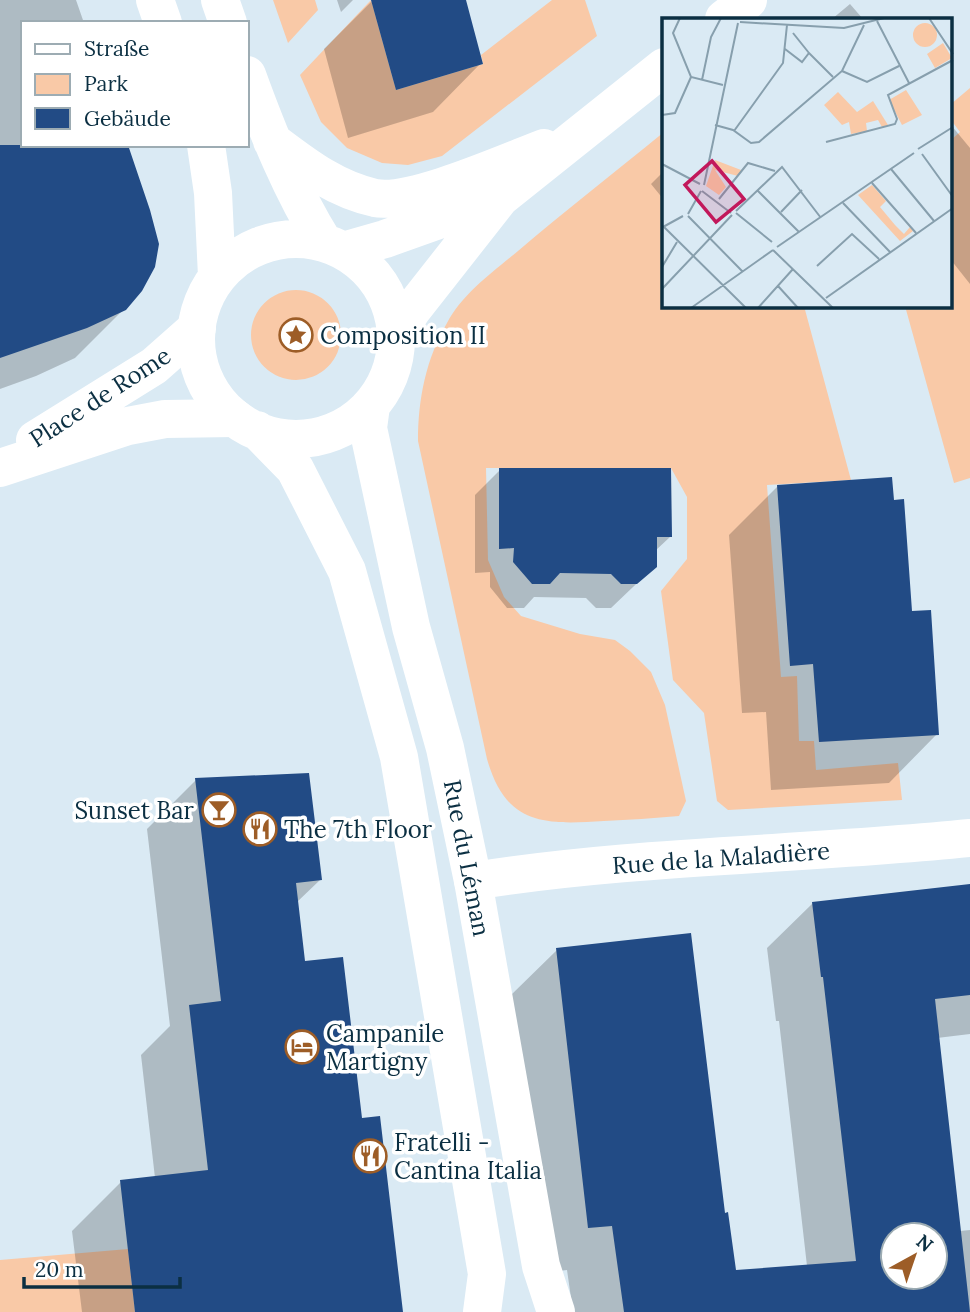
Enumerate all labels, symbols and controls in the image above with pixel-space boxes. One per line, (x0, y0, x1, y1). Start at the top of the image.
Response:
inset map (662, 18, 953, 308)
legend (21, 21, 248, 147)
text: Straße (84, 35, 149, 62)
text: Park (84, 70, 128, 97)
text: Gebäude (84, 105, 171, 132)
place icon: Composition II (277, 316, 315, 354)
place label: Composition II (320, 320, 486, 351)
street label: Place de Rome (23, 340, 177, 454)
street label: Rue du Léman (437, 777, 497, 939)
bar icon: Sunset Bar (200, 791, 238, 829)
place label: Sunset Bar (74, 795, 195, 826)
restaurant icon: The 7th Floor (241, 810, 279, 848)
place label: The 7th Floor (284, 814, 433, 845)
street label: Rue de la Maladière (611, 835, 831, 881)
place label: Campanile Martigny (326, 1018, 444, 1077)
hotel icon: Campanile Martigny (283, 1028, 321, 1066)
place label: Fratelli - Cantina Italia (394, 1127, 542, 1186)
restaurant icon: Fratelli - Cantina Italia (351, 1137, 389, 1175)
north arrow (879, 1221, 949, 1291)
text: N (912, 1229, 939, 1257)
scale bar (24, 1246, 180, 1290)
text: 20 m (35, 1256, 84, 1283)

